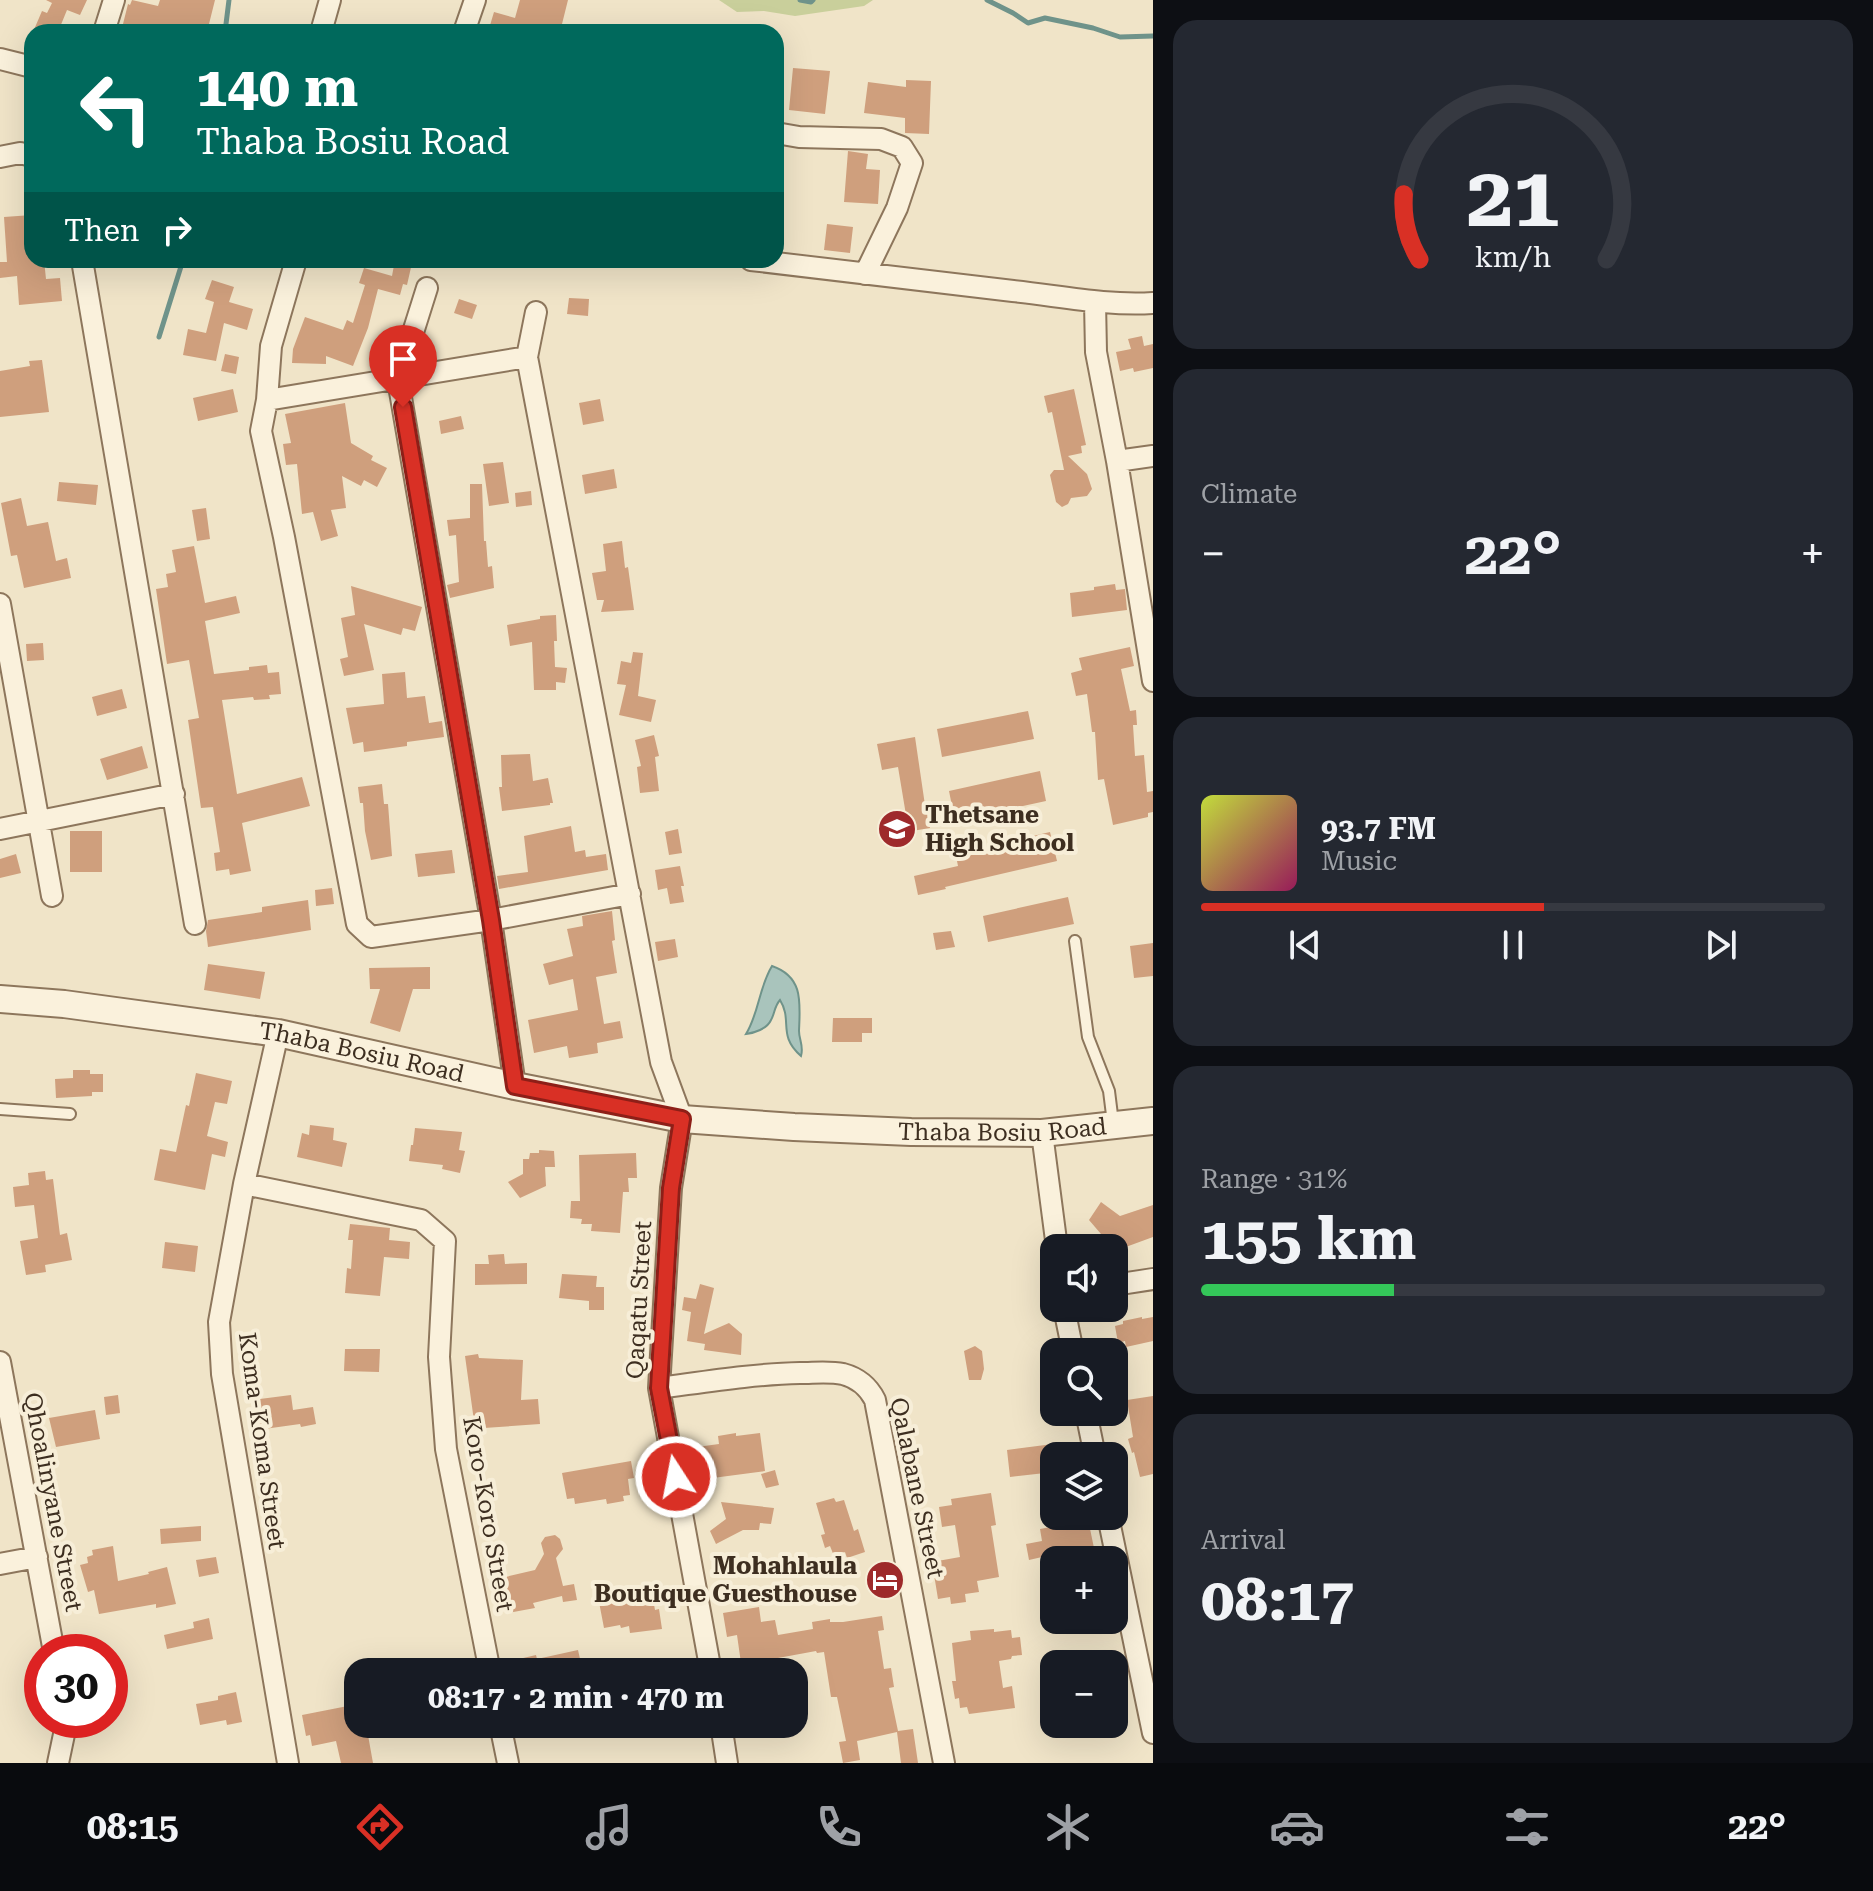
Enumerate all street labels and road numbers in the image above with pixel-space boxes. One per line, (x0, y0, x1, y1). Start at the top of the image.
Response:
street label: Thaba Bosiu Road (258, 1017, 467, 1088)
street label: Thaba Bosiu Road (897, 1112, 1108, 1147)
street label: Qaqatu Street (621, 1220, 657, 1380)
street label: Koma-Koma Street (233, 1331, 291, 1551)
street label: Qhoalinyane Street (18, 1390, 88, 1614)
street label: Qalabane Street (884, 1395, 950, 1581)
street label: Koro-Koro Street (457, 1414, 519, 1614)

